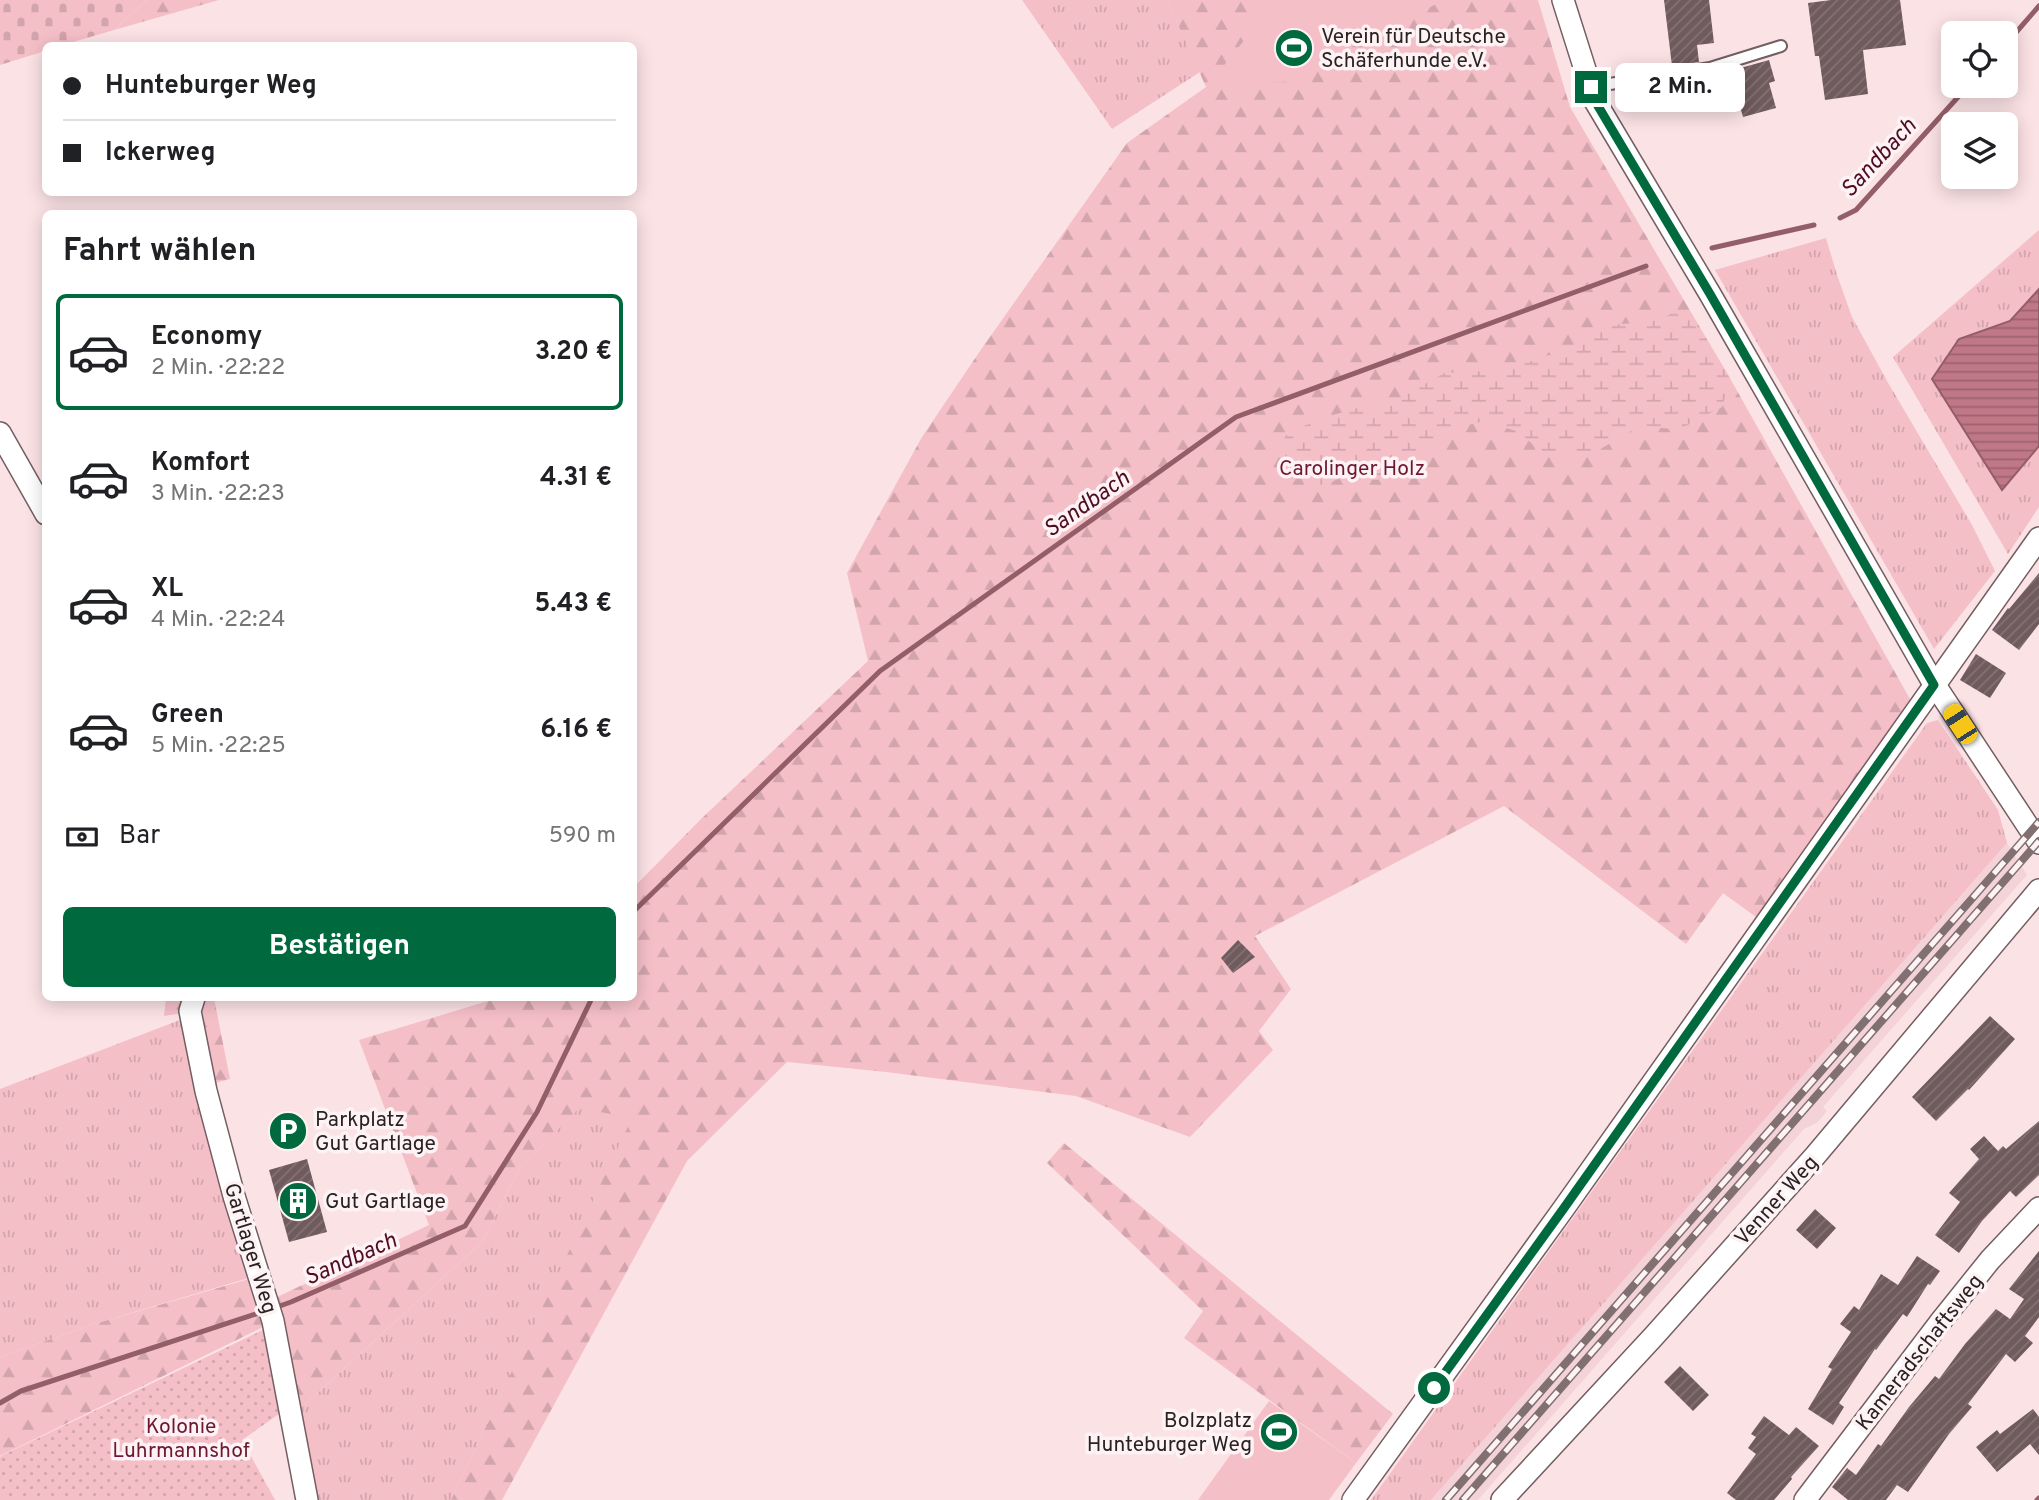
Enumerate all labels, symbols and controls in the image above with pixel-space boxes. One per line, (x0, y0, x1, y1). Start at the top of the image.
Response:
map controls (1941, 21, 2018, 189)
button: locate (1941, 21, 2018, 98)
place label: Verein für Deutsche Schäferhunde e.V. (1321, 24, 1506, 75)
sports icon: Verein für Deutsche Schäferhunde e.V. (1273, 27, 1315, 69)
callout: 2 Min. (1616, 62, 1745, 112)
text: Hunteburger Weg (105, 70, 317, 103)
route end (1575, 71, 1607, 103)
text: 2 Min. (1648, 73, 1712, 102)
water label: Sandbach (1836, 112, 1924, 205)
button: layers (1941, 112, 2018, 189)
text: Ickerweg (105, 137, 215, 170)
text: Fahrt wählen (63, 232, 256, 272)
icon: car (67, 321, 130, 384)
text: Economy (151, 321, 262, 354)
text: 3.20 € (535, 336, 612, 369)
text: 2 Min. · 22:22 (151, 354, 285, 383)
icon: car (67, 447, 130, 510)
text: Komfort (151, 447, 250, 480)
park label: Carolinger Holz (1279, 456, 1425, 483)
text: 4.31 € (540, 462, 612, 495)
water label: Sandbach (1039, 465, 1136, 545)
text: 3 Min. · 22:23 (151, 480, 285, 509)
icon: car (67, 573, 130, 636)
text: XL (151, 573, 183, 606)
text: 5.43 € (534, 588, 612, 621)
text: 4 Min. · 22:24 (151, 606, 286, 635)
icon: car (67, 699, 130, 762)
text: Green (151, 699, 224, 732)
car (1940, 701, 1981, 747)
text: 6.16 € (540, 714, 612, 747)
text: 5 Min. · 22:25 (151, 732, 286, 761)
icon: cash (63, 818, 101, 856)
text: Bar (119, 820, 160, 853)
text: 590 m (549, 822, 616, 851)
button: Bestätigen (63, 907, 616, 987)
place label: Parkplatz Gut Gartlage (315, 1107, 436, 1158)
parking icon: Parkplatz Gut Gartlage (267, 1110, 309, 1152)
street label: Venner Weg (1729, 1150, 1825, 1252)
street label: Gartlager Weg (217, 1180, 282, 1317)
building icon: Gut Gartlage (277, 1180, 319, 1222)
place label: Gut Gartlage (325, 1189, 446, 1216)
water label: Sandbach (300, 1227, 402, 1294)
street label: Kameradschaftsweg (1851, 1269, 1990, 1437)
route start (1418, 1372, 1450, 1404)
place label: Bolzplatz Hunteburger Weg (1087, 1408, 1252, 1459)
sports icon: Bolzplatz Hunteburger Weg (1258, 1411, 1300, 1453)
park label: Kolonie Luhrmannshof (112, 1414, 250, 1465)

